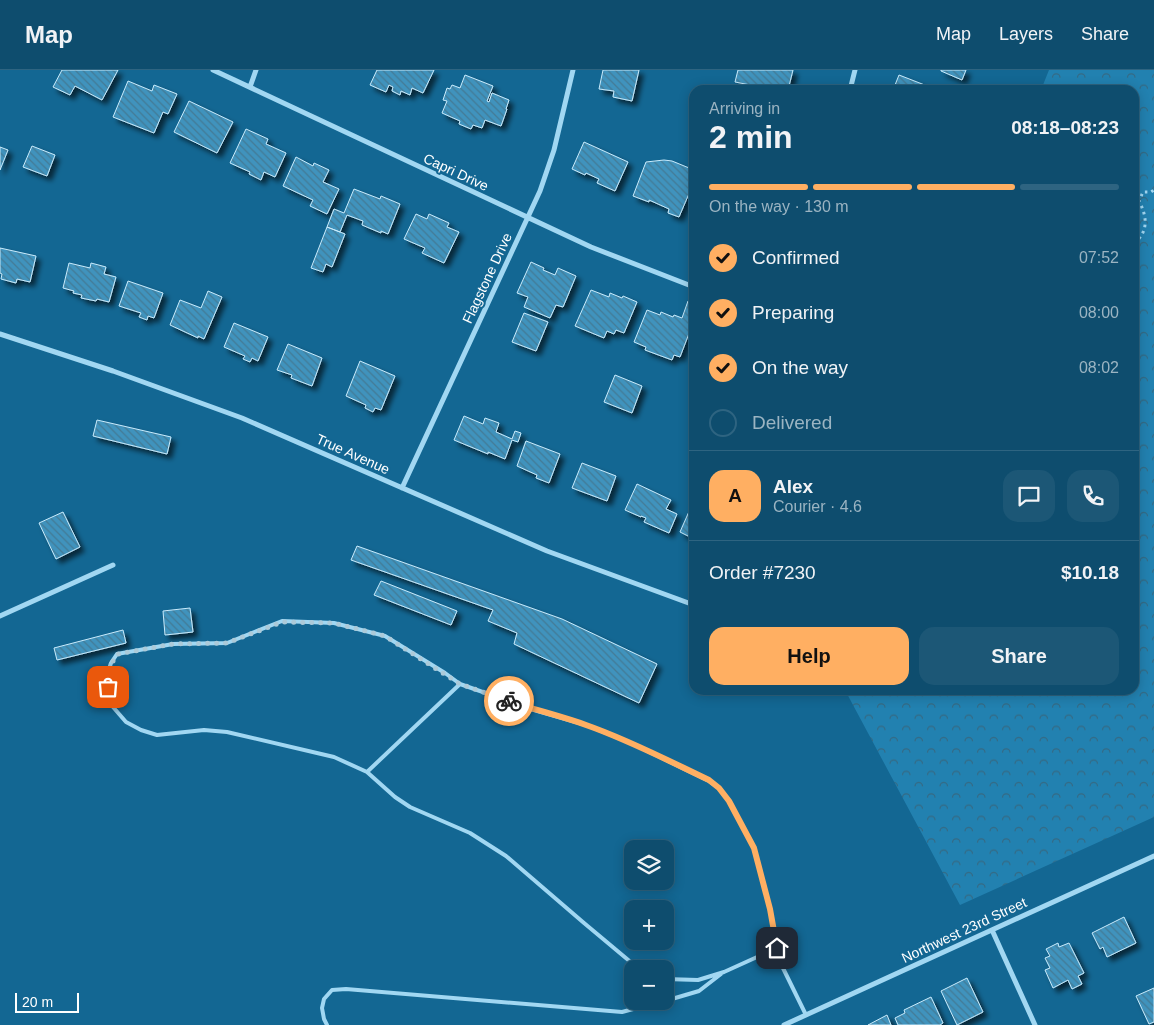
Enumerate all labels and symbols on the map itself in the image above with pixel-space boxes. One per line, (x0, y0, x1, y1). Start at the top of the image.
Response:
street label: Capri Drive (421, 150, 491, 194)
street label: Flagstone Drive (459, 230, 515, 326)
street label: True Avenue (314, 431, 392, 477)
pin (87, 666, 129, 708)
courier (484, 676, 534, 726)
street label: Northwest 23rd Street (899, 894, 1029, 966)
pin (756, 927, 798, 969)
scale bar (15, 990, 79, 1013)

